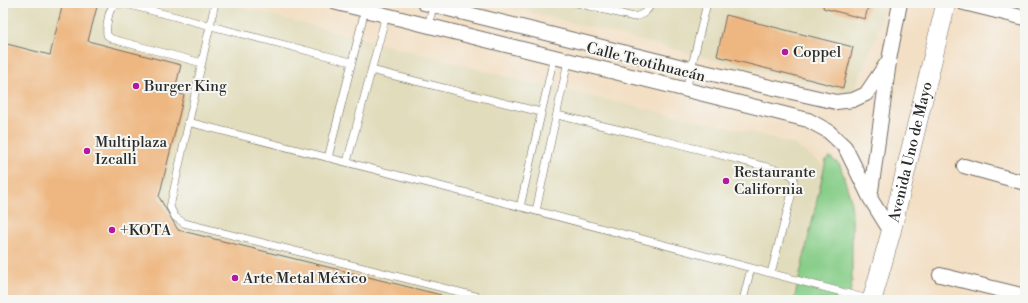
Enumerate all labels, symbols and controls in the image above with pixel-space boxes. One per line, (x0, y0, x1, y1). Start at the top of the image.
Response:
street label: Calle Teotihuacán (584, 39, 707, 86)
place label: Coppel (793, 43, 842, 62)
marker: Coppel (780, 47, 790, 57)
place label: Burger King (143, 77, 227, 96)
street label: Avenida Uno de Mayo (884, 80, 937, 225)
marker: Burger King (131, 81, 141, 91)
place label: Multiplaza Izcalli (95, 133, 167, 169)
marker: Multiplaza Izcalli (82, 146, 92, 156)
place label: Restaurante California (734, 163, 816, 199)
marker: Restaurante California (721, 176, 731, 186)
place label: +KOTA (120, 221, 172, 240)
marker: +KOTA (107, 225, 117, 235)
place label: Arte Metal México (242, 269, 367, 288)
marker: Arte Metal México (230, 273, 240, 283)

